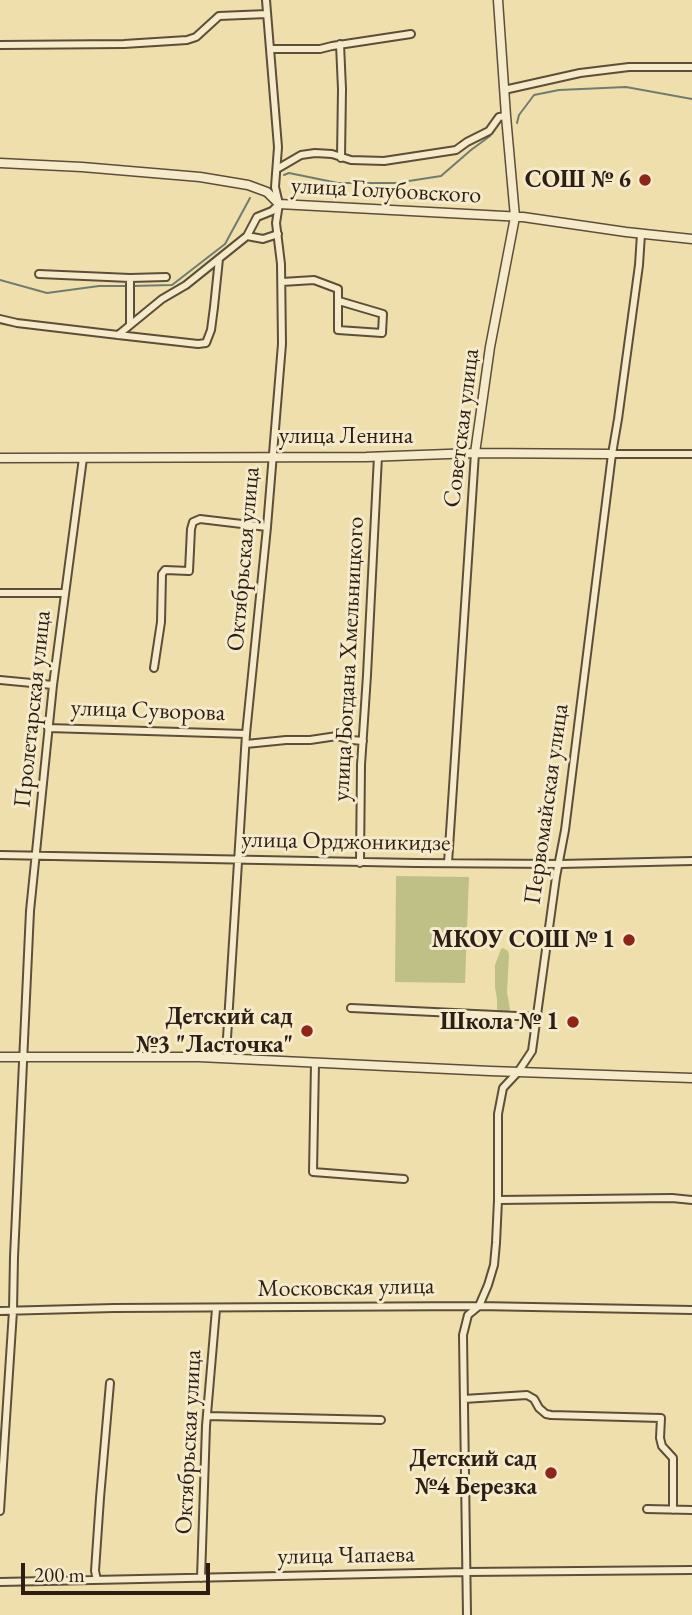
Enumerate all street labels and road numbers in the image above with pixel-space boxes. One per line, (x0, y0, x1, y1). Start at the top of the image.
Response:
street label: улица Голубовского (290, 172, 482, 210)
street label: Советская улица (438, 347, 486, 509)
street label: улица Ленина (279, 422, 413, 450)
street label: Октябрьская улица (222, 466, 266, 652)
street label: улица Богдана Хмельницкого (327, 516, 371, 802)
street label: Пролетарская улица (8, 609, 58, 809)
street label: улица Суворова (70, 694, 226, 728)
street label: Первомайская улица (519, 702, 575, 906)
street label: улица Орджоникидзе (241, 826, 451, 858)
street label: Московская улица (257, 1272, 435, 1304)
street label: Октябрьская улица (170, 1349, 208, 1535)
street label: улица Чапаева (277, 1540, 415, 1572)

